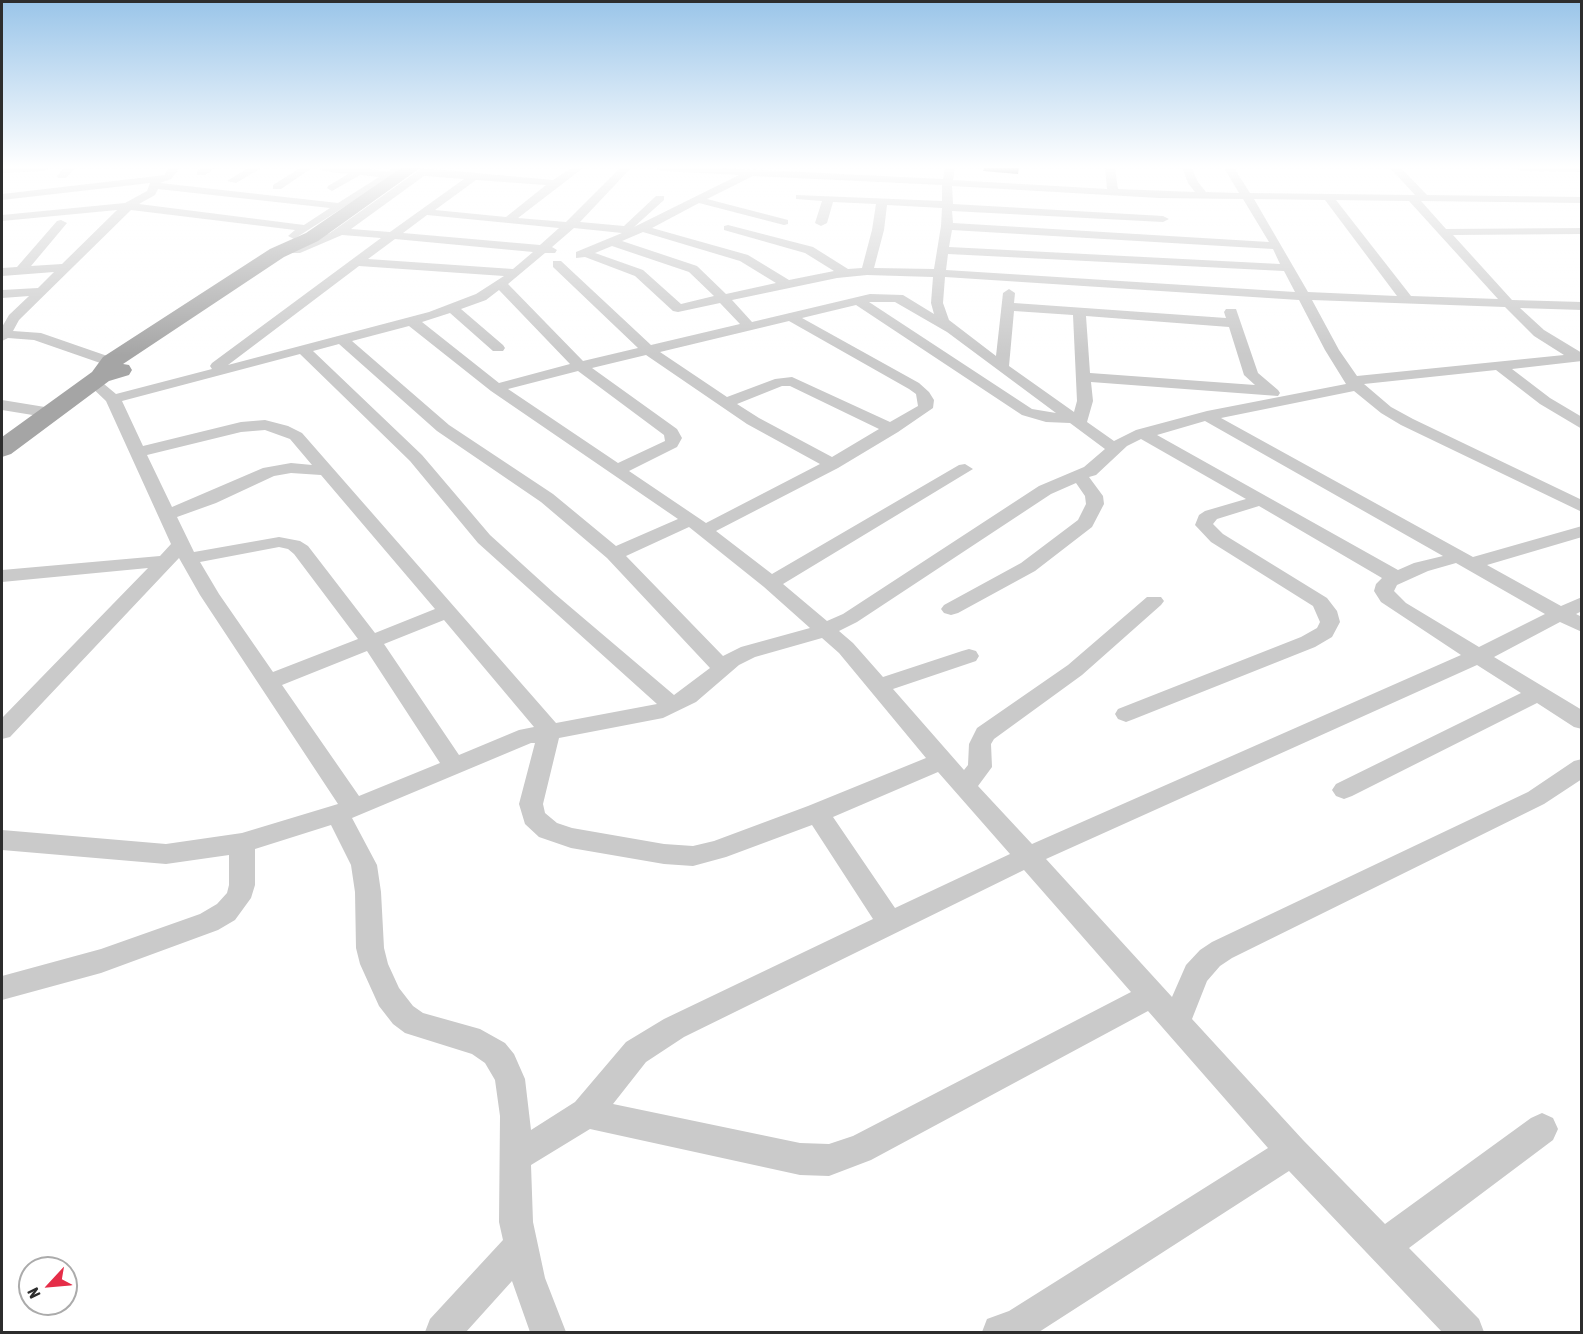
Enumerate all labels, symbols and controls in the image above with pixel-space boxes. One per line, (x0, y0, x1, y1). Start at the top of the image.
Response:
north arrow (18, 1256, 78, 1316)
text: N (23, 1285, 44, 1301)

